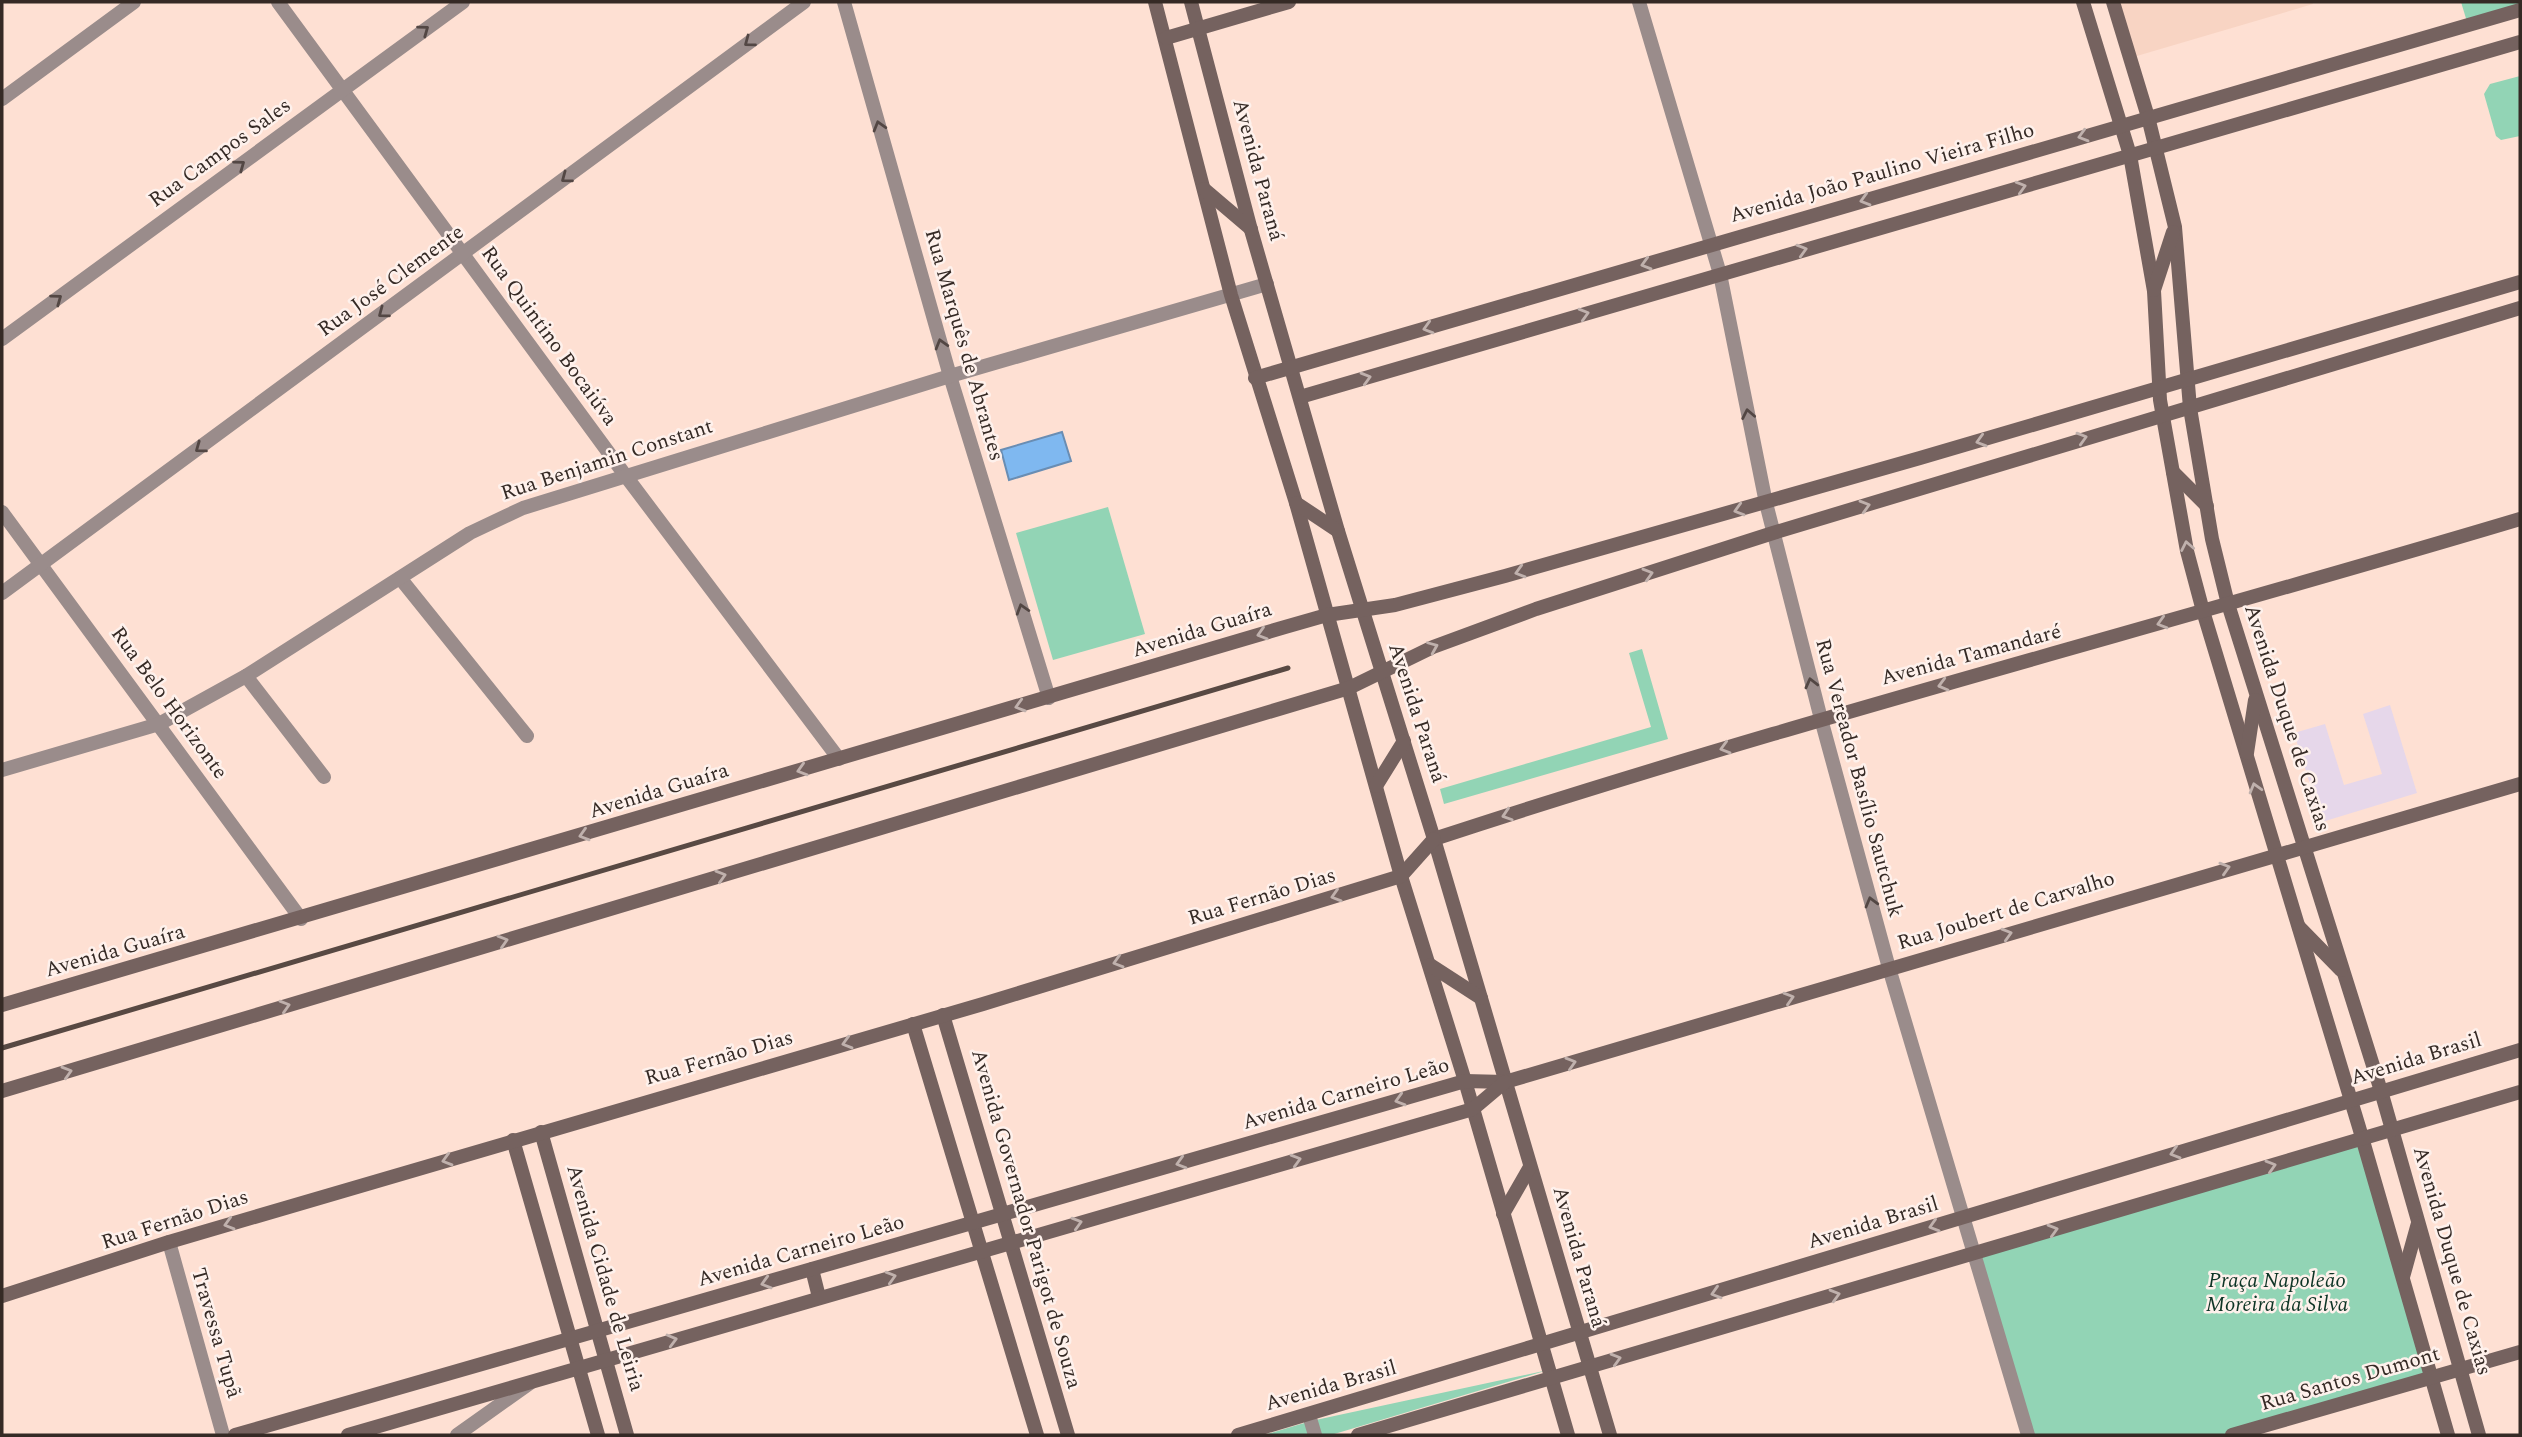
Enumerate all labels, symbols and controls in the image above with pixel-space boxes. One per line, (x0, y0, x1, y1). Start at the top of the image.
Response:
one-way arrow (416, 26, 429, 39)
one-way arrow (744, 34, 757, 47)
street label: Rua Campos Sales (142, 90, 298, 216)
street label: Avenida Paraná (1224, 96, 1292, 245)
street label: Avenida João Paulino Vieira Filho (1726, 114, 2038, 232)
one-way arrow (873, 120, 888, 132)
one-way arrow (2077, 127, 2089, 142)
one-way arrow (232, 160, 245, 173)
one-way arrow (561, 170, 574, 182)
one-way arrow (2014, 180, 2026, 195)
one-way arrow (1859, 192, 1871, 206)
street label: Rua José Clemente (311, 217, 471, 345)
street label: Rua Marquês de Abrantes (916, 225, 1012, 465)
street label: Rua Quintino Bocaiúva (473, 239, 626, 433)
one-way arrow (1796, 244, 1808, 259)
one-way arrow (1641, 256, 1653, 271)
one-way arrow (49, 295, 62, 307)
one-way arrow (379, 305, 391, 318)
one-way arrow (1578, 308, 1590, 323)
one-way arrow (1422, 319, 1434, 334)
one-way arrow (935, 339, 950, 351)
one-way arrow (1359, 372, 1371, 387)
one-way arrow (1741, 408, 1756, 420)
street label: Rua Benjamin Constant (497, 411, 717, 509)
one-way arrow (1975, 432, 1987, 447)
one-way arrow (2076, 432, 2088, 447)
one-way arrow (195, 439, 208, 452)
one-way arrow (1859, 499, 1871, 514)
one-way arrow (1733, 502, 1745, 516)
one-way arrow (2180, 540, 2195, 552)
one-way arrow (1514, 564, 1526, 578)
one-way arrow (1642, 568, 1654, 583)
street label: Avenida Guaíra (1128, 593, 1277, 666)
street label: Avenida Duque de Caxias (2235, 600, 2339, 836)
one-way arrow (1015, 603, 1030, 615)
one-way arrow (2157, 615, 2169, 630)
street label: Avenida Tamandaré (1877, 616, 2065, 694)
street label: Rua Belo Horizonte (102, 620, 236, 786)
one-way arrow (1256, 625, 1268, 640)
street label: Rua Vereador Basílio Sautchuk (1806, 635, 1912, 921)
street label: Avenida Paraná (1379, 639, 1455, 788)
one-way arrow (1425, 641, 1438, 655)
one-way arrow (1937, 676, 1949, 691)
one-way arrow (1805, 677, 1819, 689)
one-way arrow (1015, 698, 1027, 713)
one-way arrow (1719, 739, 1731, 754)
street label: Avenida Guaíra (585, 754, 734, 827)
one-way arrow (796, 762, 808, 777)
one-way arrow (2249, 782, 2264, 794)
one-way arrow (1502, 807, 1514, 821)
one-way arrow (578, 826, 590, 841)
street label: Rua Fernão Dias (1184, 859, 1340, 935)
one-way arrow (2219, 862, 2231, 877)
street label: Rua Joubert de Carvalho (1893, 863, 2119, 959)
one-way arrow (715, 869, 727, 884)
one-way arrow (1330, 888, 1342, 903)
one-way arrow (1865, 896, 1879, 908)
street label: Avenida Guaíra (41, 915, 190, 986)
one-way arrow (2001, 927, 2013, 942)
one-way arrow (497, 935, 509, 950)
one-way arrow (1113, 954, 1125, 969)
one-way arrow (1782, 991, 1794, 1006)
one-way arrow (279, 1000, 291, 1015)
street label: Rua Fernão Dias (641, 1022, 797, 1094)
street label: Avenida Brasil (2347, 1024, 2485, 1094)
one-way arrow (841, 1034, 853, 1049)
street label: Avenida Governador Parigot de Souza (962, 1045, 1090, 1393)
street label: Avenida Carneiro Leão (1239, 1049, 1453, 1139)
one-way arrow (1564, 1056, 1576, 1071)
one-way arrow (61, 1065, 73, 1080)
one-way arrow (1394, 1092, 1406, 1106)
street label: Avenida Duque de Caxias (2404, 1143, 2500, 1379)
one-way arrow (2169, 1145, 2181, 1160)
one-way arrow (441, 1151, 453, 1166)
one-way arrow (1289, 1154, 1301, 1169)
one-way arrow (1176, 1155, 1188, 1169)
one-way arrow (2265, 1159, 2277, 1174)
street label: Avenida Cidade de Leiria (557, 1161, 653, 1396)
street label: Rua Fernão Dias (97, 1181, 253, 1259)
street label: Avenida Paraná (1544, 1183, 1615, 1332)
street label: Avenida Brasil (1804, 1188, 1942, 1258)
street label: Avenida Carneiro Leão (694, 1206, 908, 1296)
one-way arrow (223, 1216, 235, 1230)
one-way arrow (1071, 1217, 1083, 1232)
one-way arrow (1928, 1218, 1940, 1232)
one-way arrow (2047, 1224, 2059, 1239)
street label: Travessa Tupã (182, 1264, 250, 1403)
park label: Praça Napoleão Moreira da Silva (2206, 1265, 2349, 1321)
one-way arrow (884, 1271, 896, 1285)
one-way arrow (760, 1274, 772, 1289)
one-way arrow (1711, 1285, 1723, 1300)
one-way arrow (1828, 1288, 1840, 1303)
one-way arrow (666, 1334, 678, 1348)
street label: Rua Santos Dumont (2256, 1338, 2444, 1420)
street label: Avenida Brasil (1261, 1352, 1401, 1420)
one-way arrow (1610, 1353, 1622, 1368)

